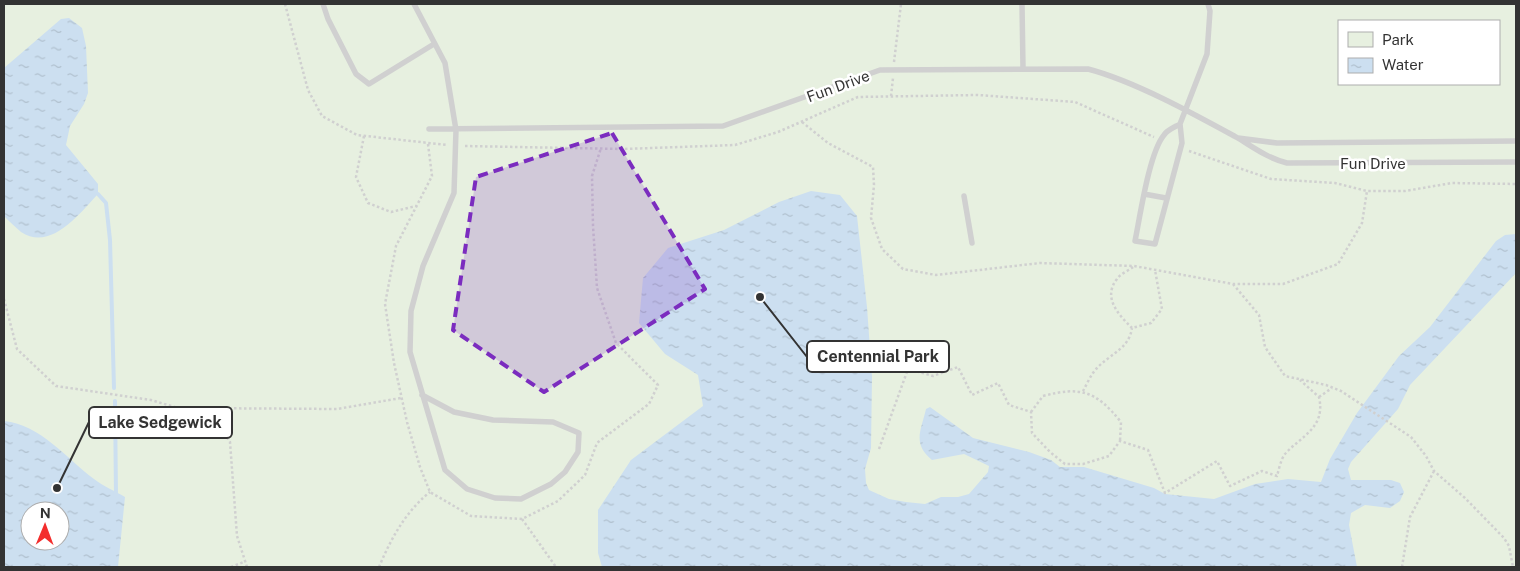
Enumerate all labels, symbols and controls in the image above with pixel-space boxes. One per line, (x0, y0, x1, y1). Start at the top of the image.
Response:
legend (1338, 20, 1500, 85)
text: Park (1382, 31, 1414, 48)
text: Water (1382, 56, 1424, 73)
street label: Fun Drive (804, 67, 872, 105)
street label: Fun Drive (1340, 155, 1406, 172)
callout: Centennial Park (807, 341, 949, 372)
text: Centennial Park (817, 347, 939, 366)
callout: Lake Sedgewick (89, 407, 232, 438)
text: Lake Sedgewick (98, 413, 222, 432)
north arrow (20, 501, 70, 551)
text: N (40, 505, 51, 521)

